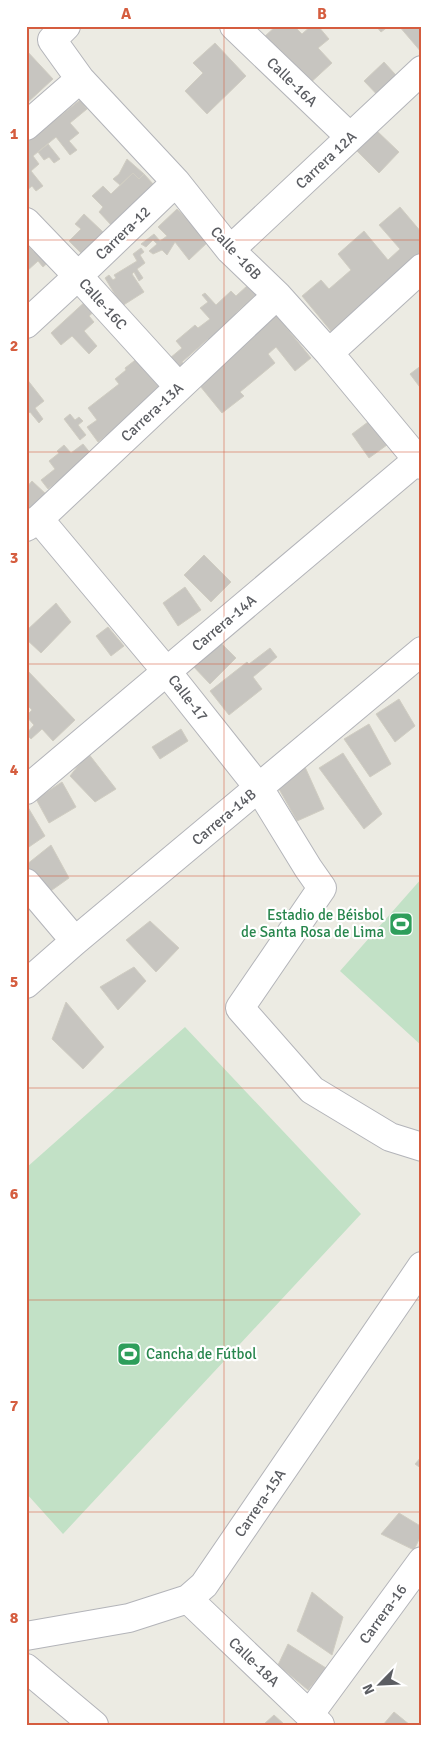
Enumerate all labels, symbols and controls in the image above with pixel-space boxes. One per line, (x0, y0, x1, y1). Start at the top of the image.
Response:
text: A (121, 4, 132, 24)
text: B (317, 4, 327, 24)
street label: Calle-16A (263, 54, 321, 110)
text: 1 (10, 124, 19, 144)
street label: Carrera 12A (292, 127, 360, 193)
street label: Carrera-12 (92, 202, 154, 264)
street label: Calle -16B (207, 223, 265, 283)
street label: Calle-16C (75, 275, 131, 333)
text: 2 (10, 336, 18, 356)
street label: Carrera-13A (117, 379, 187, 445)
text: 3 (10, 548, 18, 568)
street label: Carrera-14A (188, 591, 260, 655)
street label: Calle-17 (164, 671, 212, 725)
text: 4 (10, 760, 19, 780)
street label: Carrera-14B (188, 785, 260, 849)
place label: Estadio de Béisbol de Santa Rosa de Lima (241, 906, 384, 941)
sports icon: Estadio de Béisbol de Santa Rosa de Lima (388, 911, 414, 937)
text: 5 (10, 972, 18, 992)
text: 6 (10, 1184, 19, 1204)
sports icon: Cancha de Fútbol (116, 1341, 142, 1367)
place label: Cancha de Fútbol (146, 1345, 257, 1363)
text: 7 (10, 1396, 19, 1416)
street label: Carrera-15A (231, 1465, 289, 1541)
street label: Carrera-16 (355, 1581, 411, 1647)
text: 8 (10, 1608, 19, 1628)
street label: Calle-18A (225, 1634, 283, 1690)
north arrow (356, 1658, 406, 1708)
text: N (359, 1681, 378, 1697)

